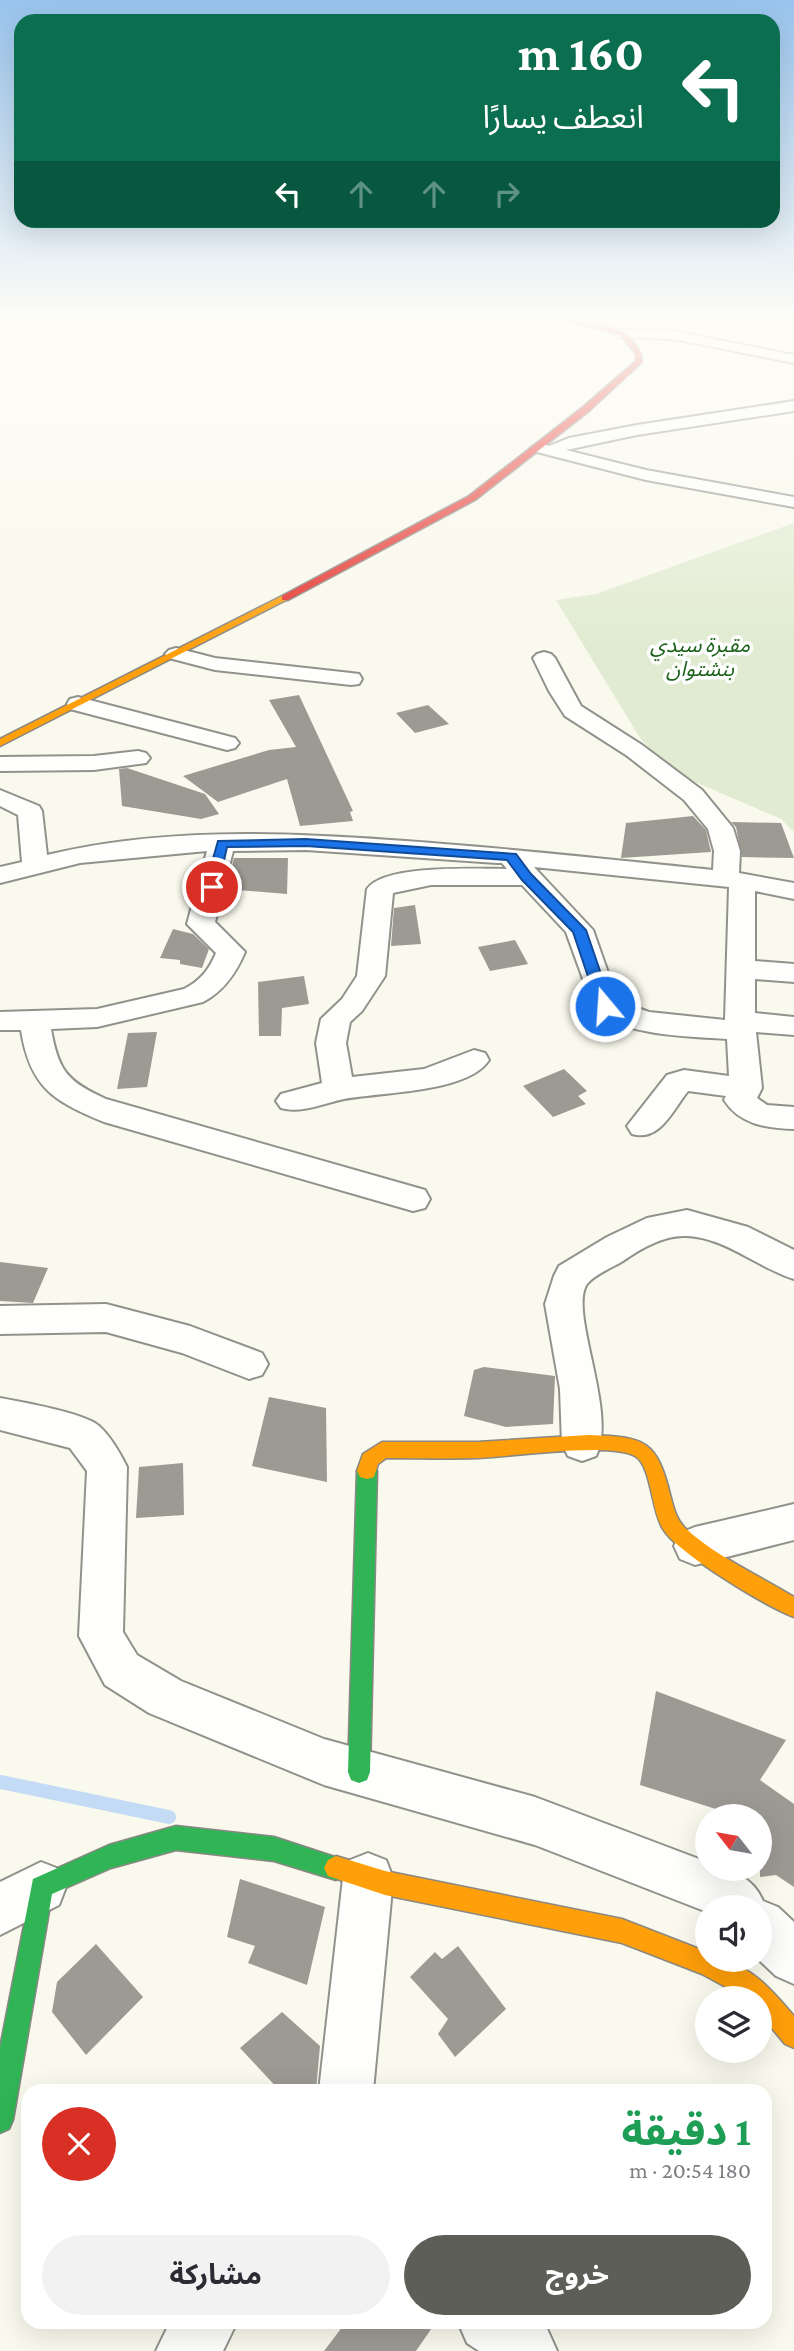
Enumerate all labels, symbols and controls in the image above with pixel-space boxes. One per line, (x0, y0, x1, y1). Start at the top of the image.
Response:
text: 160 m (518, 26, 644, 81)
icon: left (668, 42, 759, 133)
text: انعطف يسارًا (483, 99, 644, 135)
icon: left (269, 175, 307, 213)
icon: ahead (342, 175, 380, 213)
icon: ahead (415, 175, 453, 213)
icon: right (488, 175, 526, 213)
park label: مقبرة سيدي بنشتوان (650, 633, 750, 681)
pin (182, 857, 242, 917)
icon: arrive (193, 868, 231, 906)
position arrow (568, 969, 642, 1043)
north arrow (695, 1804, 772, 1881)
map controls (695, 1804, 772, 2063)
button: sound (695, 1895, 772, 1972)
button: layers (695, 1986, 772, 2063)
button: close (42, 2107, 116, 2181)
text: 1 دقيقة (622, 2107, 751, 2154)
text: 180 m · 20:54 (629, 2157, 751, 2183)
button: مشاركة (42, 2235, 390, 2315)
button: خروج (404, 2235, 751, 2315)

